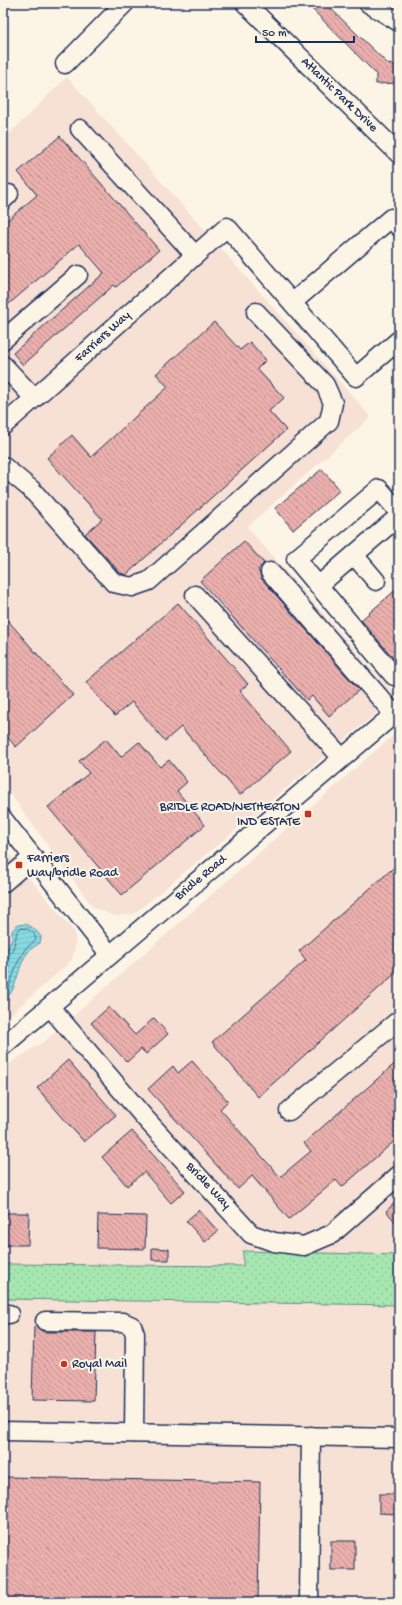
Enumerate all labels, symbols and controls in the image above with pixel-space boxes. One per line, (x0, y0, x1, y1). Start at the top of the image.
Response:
scale bar (256, 18, 354, 44)
text: 50 m (262, 27, 287, 41)
street label: Atlantic Park Drive (297, 55, 381, 136)
street label: Farriers Way (71, 308, 134, 367)
place label: BRIDLE ROAD/NETHERTON IND ESTATE (159, 800, 301, 830)
marker: BRIDLE ROAD/NETHERTON IND ESTATE (303, 809, 313, 819)
place label: Farriers Way/bridle Road (26, 851, 119, 881)
street label: Bridle Road (171, 851, 231, 905)
marker: Farriers Way/bridle Road (14, 860, 24, 870)
street label: Bridle Way (182, 1159, 234, 1213)
place label: Royal Mail (72, 1357, 127, 1372)
marker: Royal Mail (59, 1359, 69, 1369)

